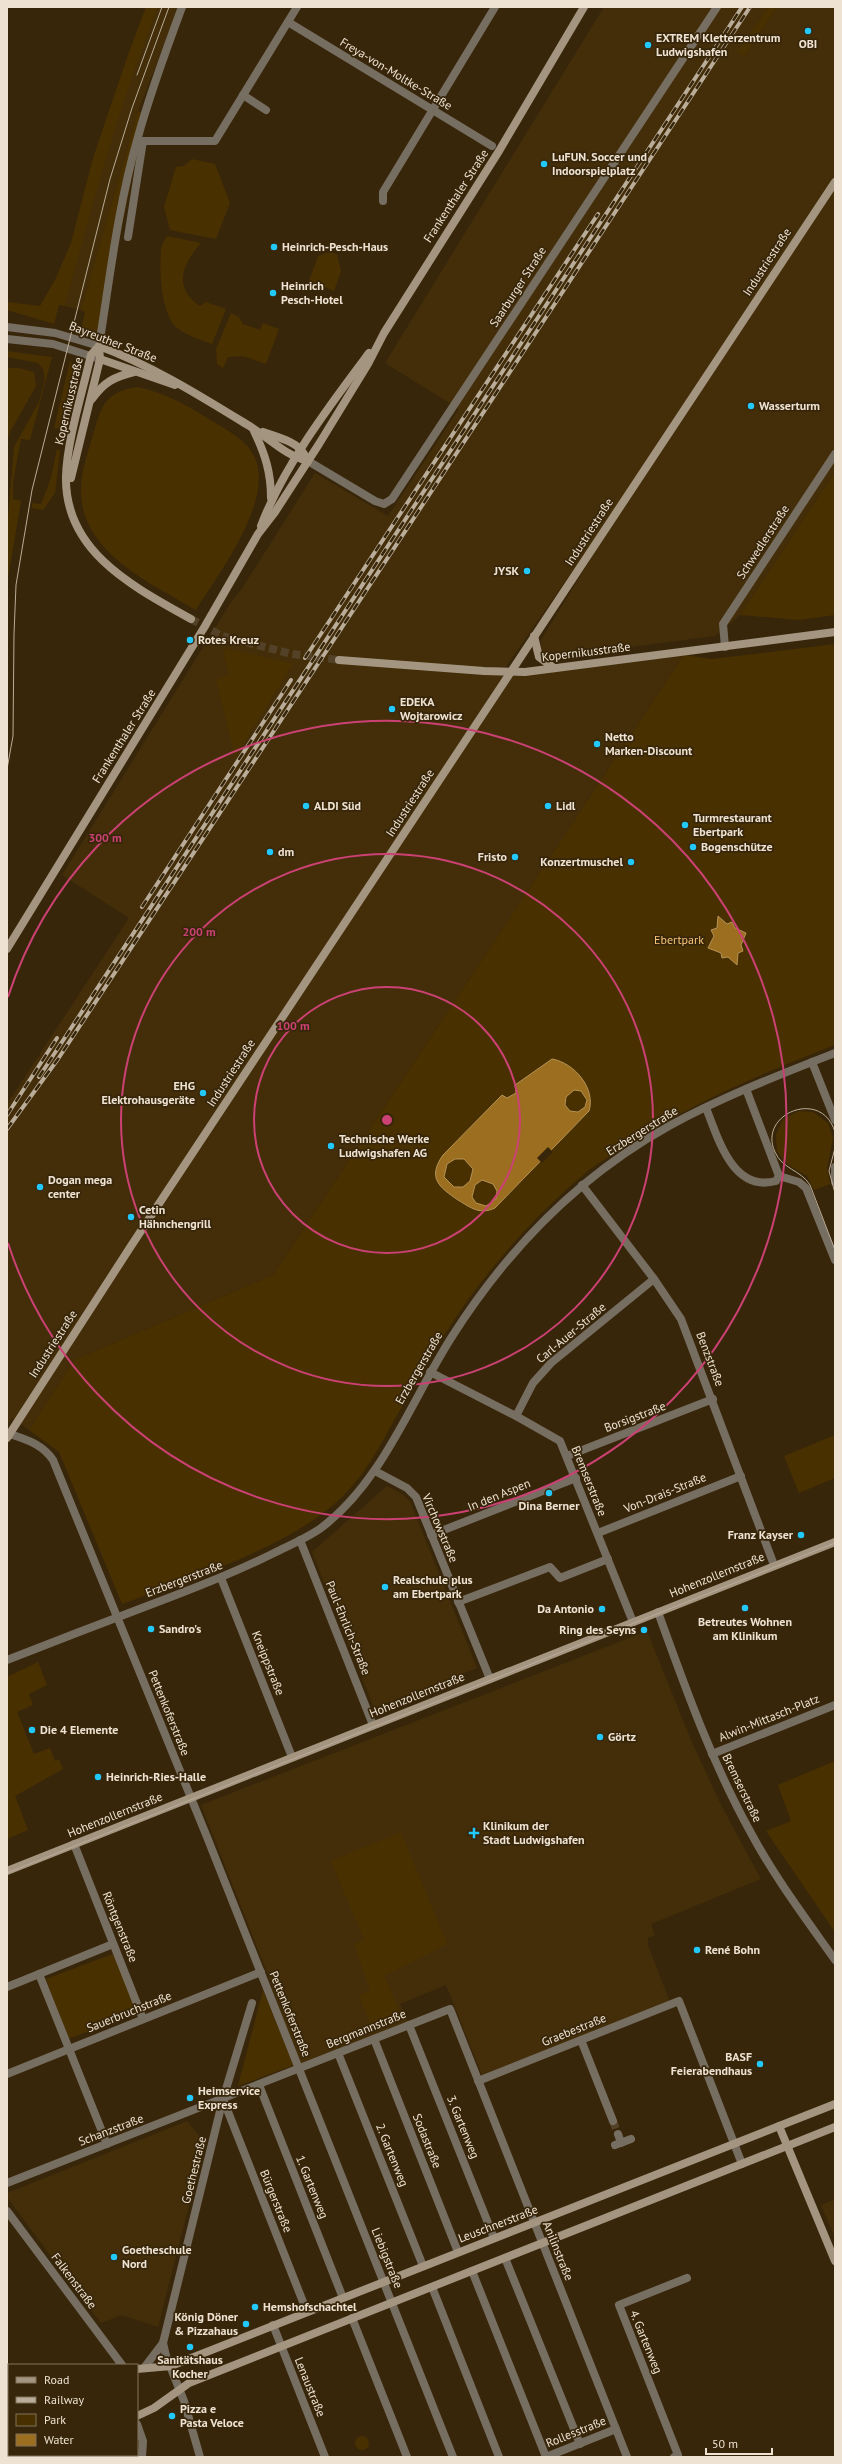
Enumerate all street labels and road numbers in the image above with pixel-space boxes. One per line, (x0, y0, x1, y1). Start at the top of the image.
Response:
street label: Freya-von-Moltke-Straße (337, 34, 455, 113)
street label: Frankenthaler Straße (420, 146, 491, 245)
street label: Industriestraße (739, 225, 794, 298)
street label: Saarburger Straße (486, 244, 549, 330)
street label: Bayreuther Straße (67, 318, 159, 365)
street label: Kopernikusstraße (51, 356, 86, 446)
street label: Industriestraße (561, 495, 616, 568)
street label: Schwedlerstraße (733, 502, 792, 582)
street label: Kopernikusstraße (541, 639, 631, 664)
street label: Frankenthaler Straße (89, 686, 159, 786)
street label: Industriestraße (382, 766, 437, 839)
street label: Industriestraße (203, 1036, 258, 1109)
street label: Erzbergerstraße (603, 1103, 680, 1159)
street label: Carl-Auer-Straße (533, 1299, 609, 1366)
street label: Industriestraße (25, 1307, 80, 1380)
street label: Erzbergerstraße (392, 1329, 445, 1407)
street label: Benzstraße (693, 1329, 728, 1388)
street label: Borsigstraße (602, 1398, 668, 1435)
street label: Bremserstraße (569, 1443, 610, 1518)
street label: Von-Drais-Straße (620, 1469, 708, 1516)
street label: In den Aspen (465, 1475, 532, 1514)
street label: Virchowstraße (419, 1490, 462, 1565)
street label: Hohenzollernstraße (667, 1549, 767, 1600)
street label: Erzbergerstraße (143, 1557, 225, 1600)
street label: Paul-Ehrlich-Straße (323, 1579, 374, 1677)
street label: Kneippstraße (249, 1628, 288, 1697)
street label: Pettenkoferstraße (145, 1668, 193, 1758)
street label: Hohenzollernstraße (367, 1669, 467, 1720)
street label: Alwin-Mittasch-Platz (716, 1691, 821, 1745)
street label: Bremserstraße (719, 1751, 766, 1825)
street label: Hohenzollernstraße (65, 1789, 165, 1840)
street label: Röntgenstraße (99, 1889, 141, 1964)
street label: Pettenkoferstraße (266, 1969, 314, 2059)
street label: Sauerbruchstraße (84, 1988, 173, 2035)
street label: Bergmannstraße (324, 2006, 408, 2051)
street label: Graebestraße (539, 2010, 608, 2049)
street label: 3. Gartenweg (444, 2093, 483, 2161)
street label: Schanzstraße (76, 2110, 146, 2149)
street label: Sodastraße (410, 2111, 445, 2170)
street label: 2. Gartenweg (373, 2121, 412, 2189)
street label: Goethestraße (178, 2135, 209, 2205)
street label: 1. Gartenweg (293, 2153, 332, 2221)
street label: Bürgerstraße (257, 2167, 296, 2234)
street label: Leuschnerstraße (456, 2201, 540, 2246)
street label: Anilinstraße (540, 2219, 577, 2283)
street label: Liebigstraße (369, 2225, 406, 2290)
street label: Falkenstraße (48, 2250, 100, 2312)
street label: 4. Gartenweg (627, 2308, 666, 2376)
street label: Lenaustraße (292, 2355, 329, 2419)
street label: Rollesstraße (544, 2413, 608, 2450)

